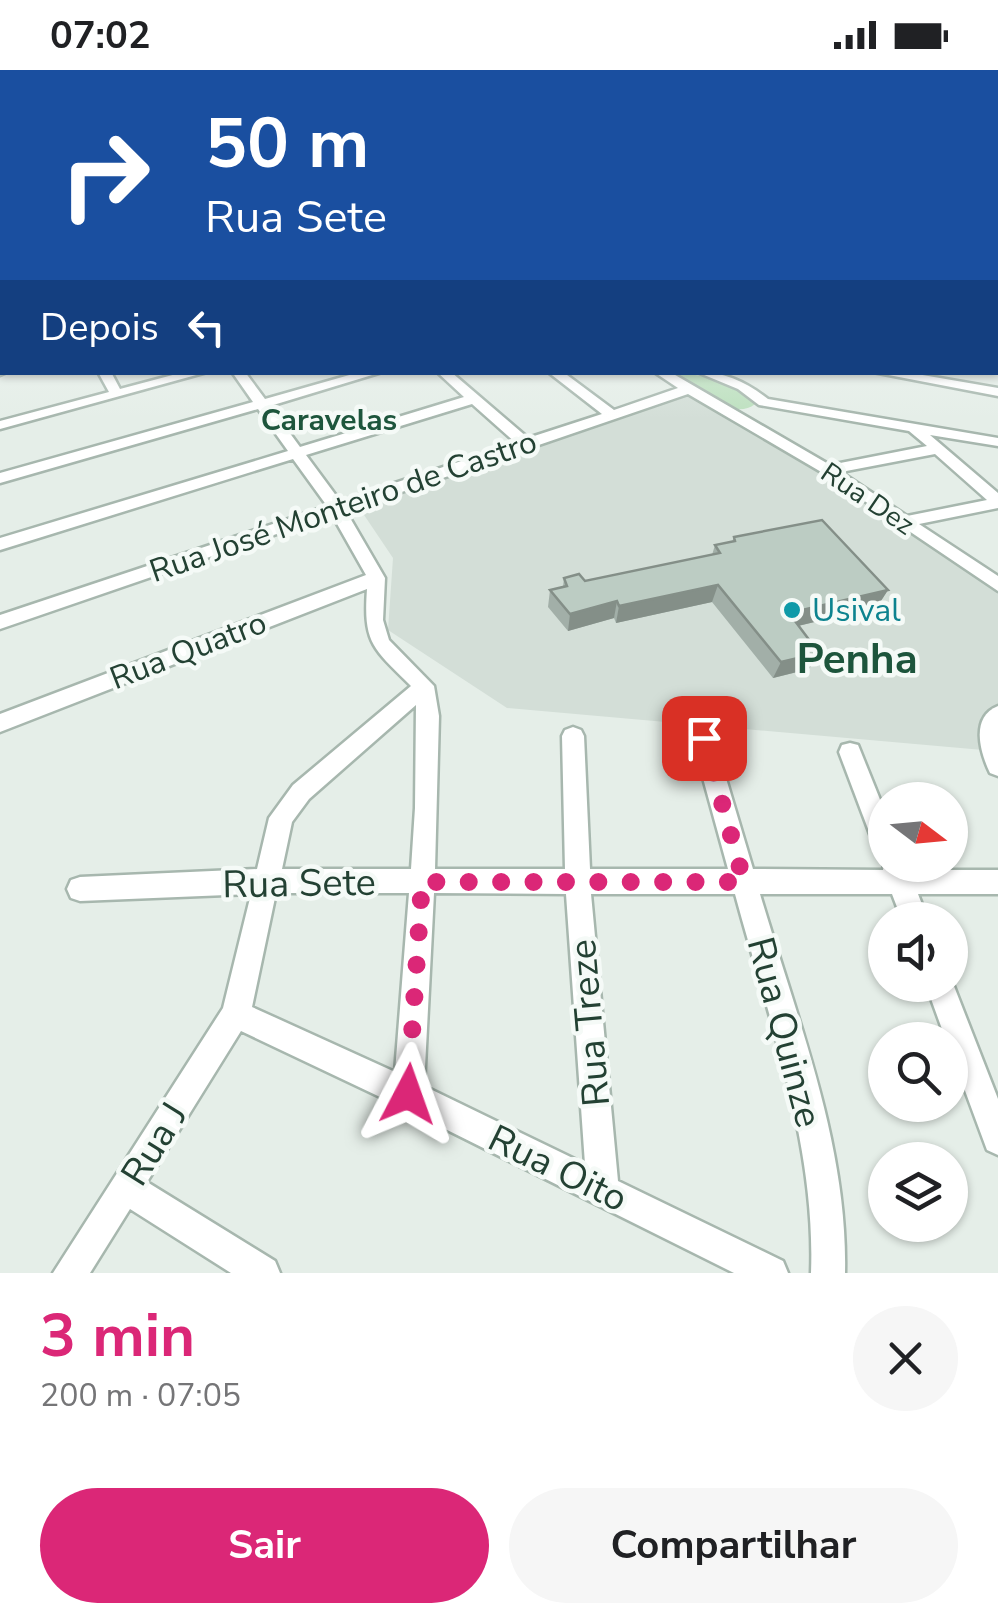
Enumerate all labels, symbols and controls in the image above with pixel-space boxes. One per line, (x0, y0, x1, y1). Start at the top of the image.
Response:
text: 07:02 (50, 10, 151, 61)
text: 50 m (205, 96, 369, 192)
icon: right (40, 110, 170, 240)
text: Rua Sete (205, 187, 387, 248)
icon: left (179, 300, 234, 355)
text: Depois (40, 302, 159, 353)
district label: Caravelas (261, 400, 397, 441)
street label: Rua José Monteiro de Castro (144, 420, 542, 593)
street label: Rua Dez (813, 454, 922, 544)
place label: Usival (812, 589, 901, 632)
marker: Usival (781, 599, 803, 621)
street label: Rua Quatro (104, 601, 273, 700)
district label: Penha (796, 631, 918, 688)
pin (662, 696, 747, 781)
icon: arrive (677, 711, 732, 766)
north arrow (868, 782, 968, 882)
map controls (868, 782, 968, 1242)
street label: Rua Sete (222, 857, 376, 910)
button: sound (868, 902, 968, 1002)
street label: Rua Quinze (735, 931, 834, 1133)
street label: Rua Treze (557, 937, 622, 1109)
button: search (868, 1022, 968, 1122)
position arrow (356, 1042, 460, 1146)
street label: Rua J (109, 1093, 200, 1196)
street label: Rua Oito (480, 1113, 636, 1224)
button: layers (868, 1142, 968, 1242)
text: 3 min (40, 1295, 195, 1377)
button: close (853, 1306, 958, 1411)
text: 200 m · 07:05 (40, 1374, 241, 1417)
button: Sair (40, 1488, 489, 1603)
button: Compartilhar (509, 1488, 958, 1603)

